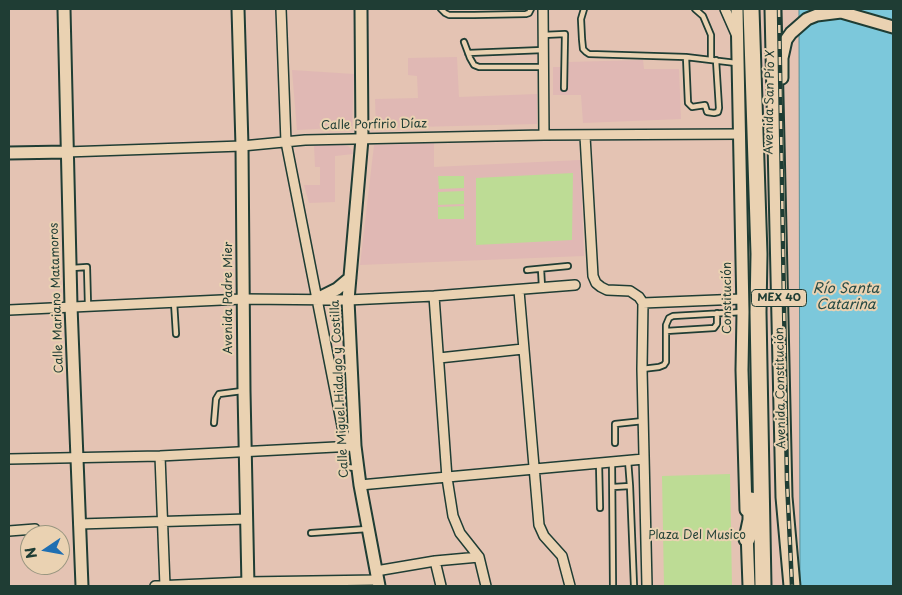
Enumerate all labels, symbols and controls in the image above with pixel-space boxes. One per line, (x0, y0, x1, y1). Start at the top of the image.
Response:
street label: Avenida San Pío X (762, 50, 778, 154)
street label: Calle Porfirio Díaz (321, 117, 427, 133)
street label: Calle Mariano Matamoros (47, 222, 67, 374)
street label: Avenida Padre Mier (222, 242, 236, 354)
street label: Constitución (721, 262, 735, 334)
water label: Río Santa Catarina (813, 281, 879, 314)
road number: MEX 40 (752, 290, 806, 306)
street label: Calle Miguel Hidalgo y Costilla (328, 300, 352, 478)
street label: Avenida Constitución (773, 327, 789, 449)
north arrow (20, 525, 70, 575)
park label: Plaza Del Musico (648, 529, 746, 543)
text: N (19, 545, 42, 561)

